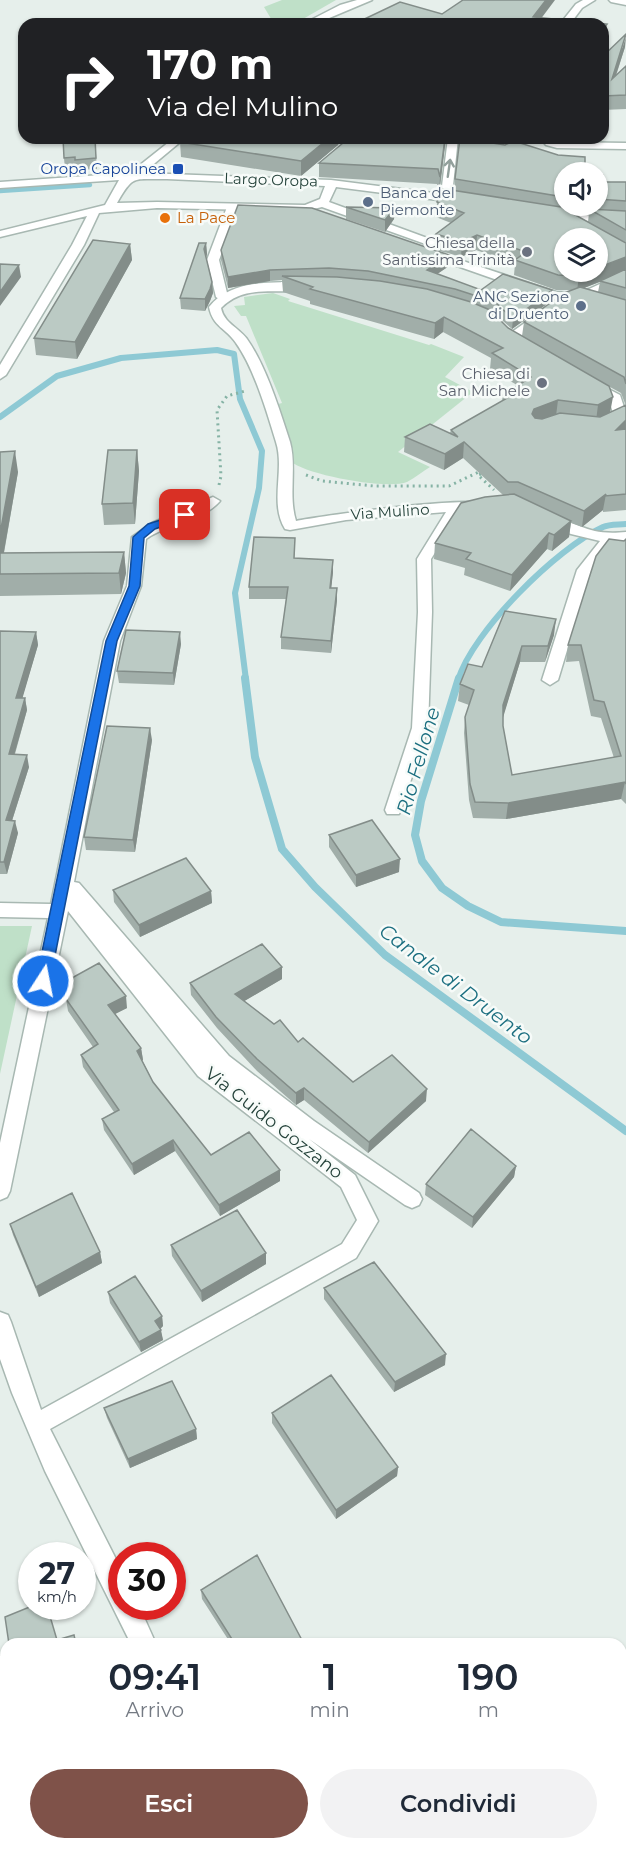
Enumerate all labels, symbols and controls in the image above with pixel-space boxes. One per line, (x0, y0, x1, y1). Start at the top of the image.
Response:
text: 170 m (147, 38, 273, 90)
icon: right (48, 42, 126, 120)
text: Via del Mulino (147, 90, 338, 123)
one-way arrow (444, 158, 455, 178)
place label: Oropa Capolinea (40, 159, 166, 178)
marker: Oropa Capolinea (171, 162, 185, 176)
map controls (554, 162, 608, 282)
button: sound (554, 162, 608, 216)
street label: Largo Oropa (224, 168, 318, 191)
place label: Banca del Piemonte (380, 183, 455, 219)
marker: Banca del Piemonte (361, 195, 375, 209)
place label: La Pace (177, 208, 235, 227)
marker: La Pace (158, 211, 172, 225)
button: layers (554, 228, 608, 282)
place label: Chiesa della Santissima Trinità (382, 233, 515, 269)
marker: Chiesa della Santissima Trinità (520, 245, 534, 259)
place label: ANC Sezione di Druento (473, 287, 569, 323)
marker: ANC Sezione di Druento (574, 299, 588, 313)
place label: Chiesa di San Michele (439, 364, 530, 400)
marker: Chiesa di San Michele (535, 376, 549, 390)
pin (159, 489, 210, 540)
icon: arrive (168, 498, 201, 531)
street label: Via Mulino (350, 499, 430, 524)
water label: Rio Fellone (391, 704, 445, 818)
water label: Canale di Druento (375, 919, 537, 1049)
position arrow (11, 949, 75, 1013)
street label: Via Guido Gozzano (201, 1062, 347, 1184)
speed limit sign: 30 (108, 1542, 186, 1620)
text: 27 (39, 1555, 75, 1592)
text: km/h (37, 1587, 77, 1606)
text: 09:41 (108, 1655, 201, 1699)
text: 1 (323, 1655, 337, 1699)
text: 190 (458, 1655, 519, 1699)
text: Arrivo (126, 1698, 184, 1722)
text: min (310, 1698, 350, 1722)
text: m (478, 1698, 499, 1722)
button: Esci (30, 1769, 308, 1838)
button: Condividi (320, 1769, 597, 1838)

